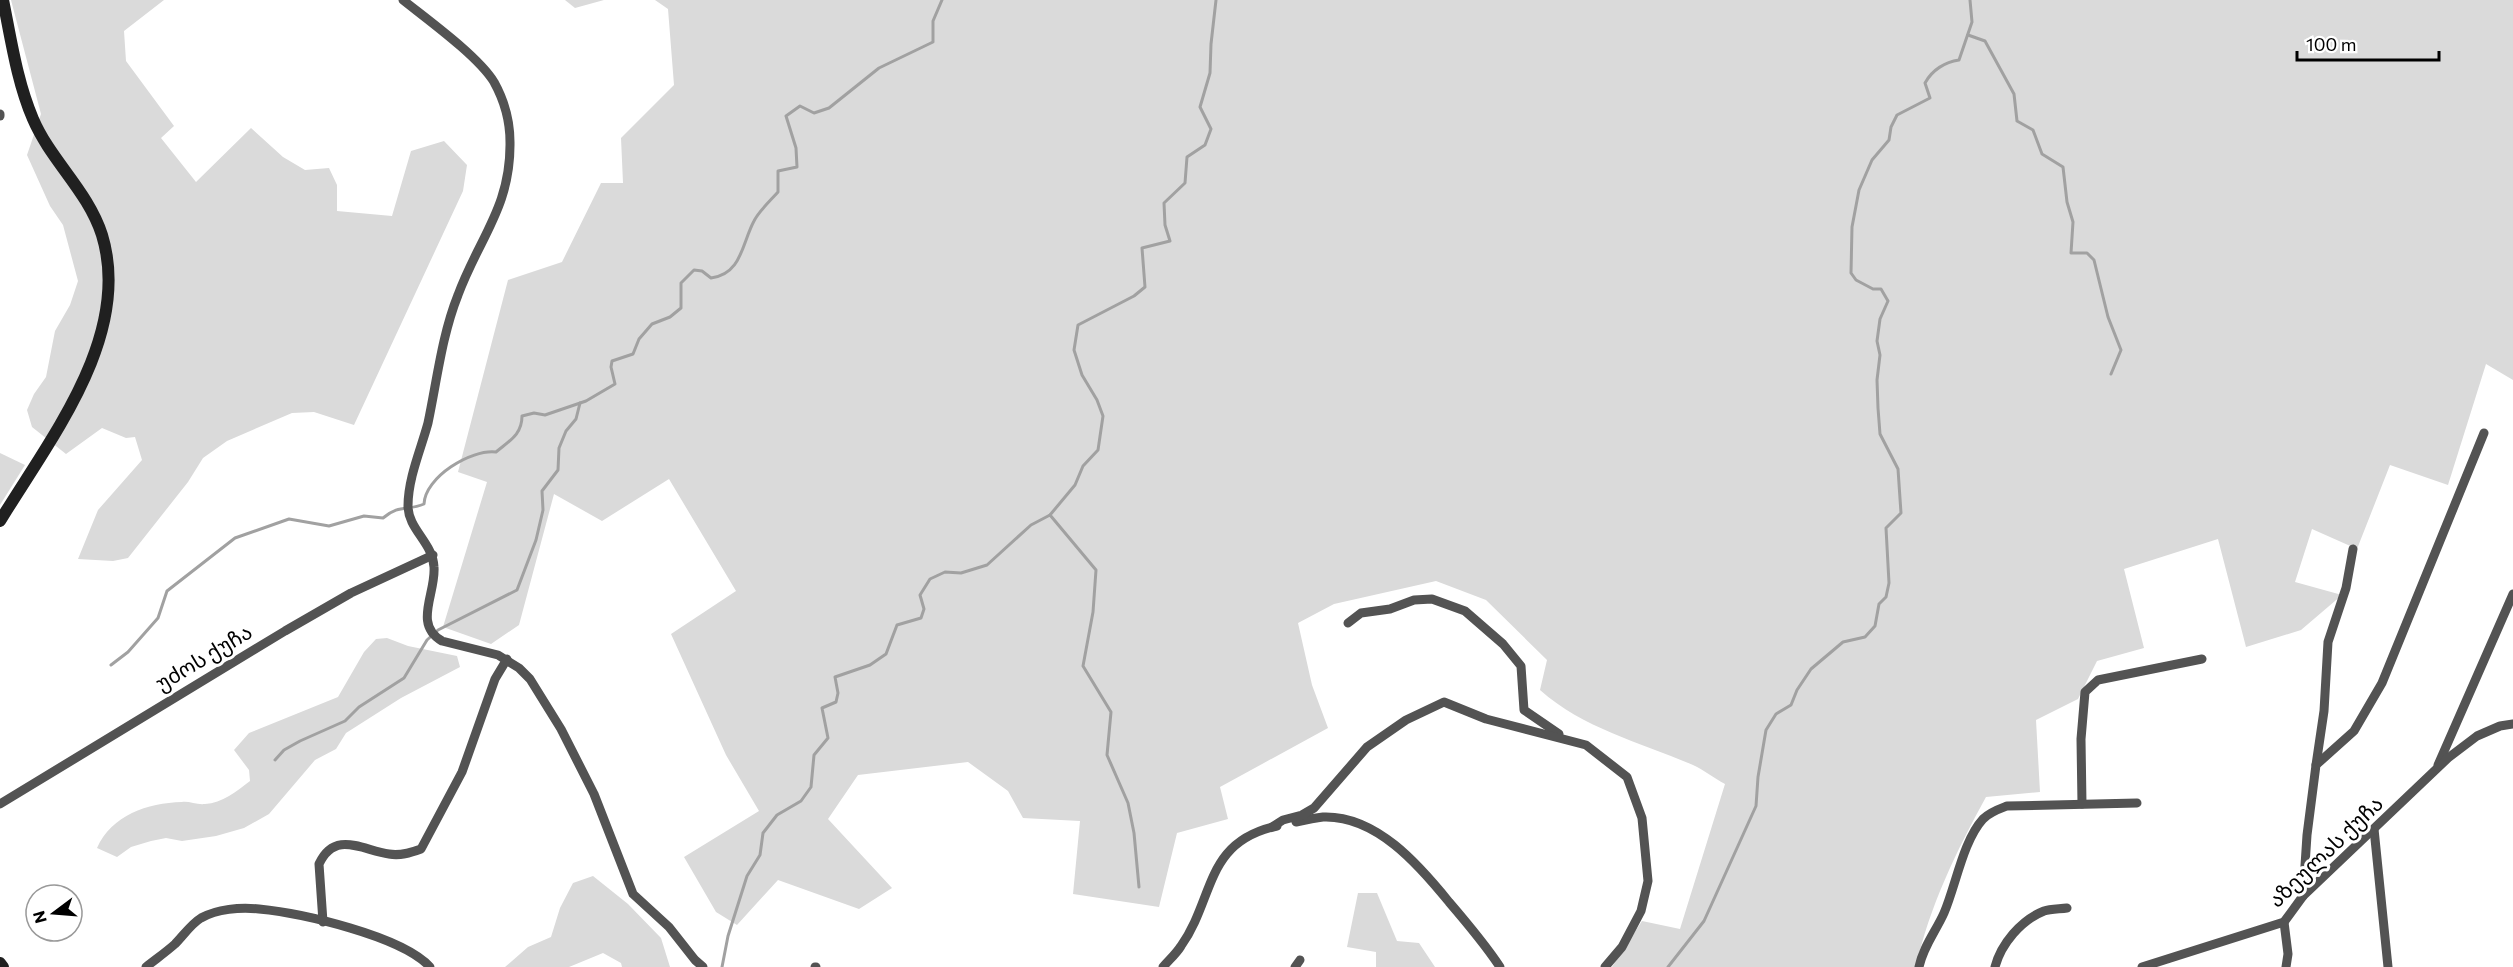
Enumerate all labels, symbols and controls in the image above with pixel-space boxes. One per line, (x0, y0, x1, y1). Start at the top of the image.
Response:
scale bar (2297, 24, 2440, 62)
text: 100 m (2306, 33, 2356, 55)
street label: უძოს ქუჩა (150, 618, 256, 696)
street label: აზეულას ქუჩა (2263, 790, 2389, 913)
north arrow (24, 883, 84, 943)
text: N (28, 909, 50, 926)

